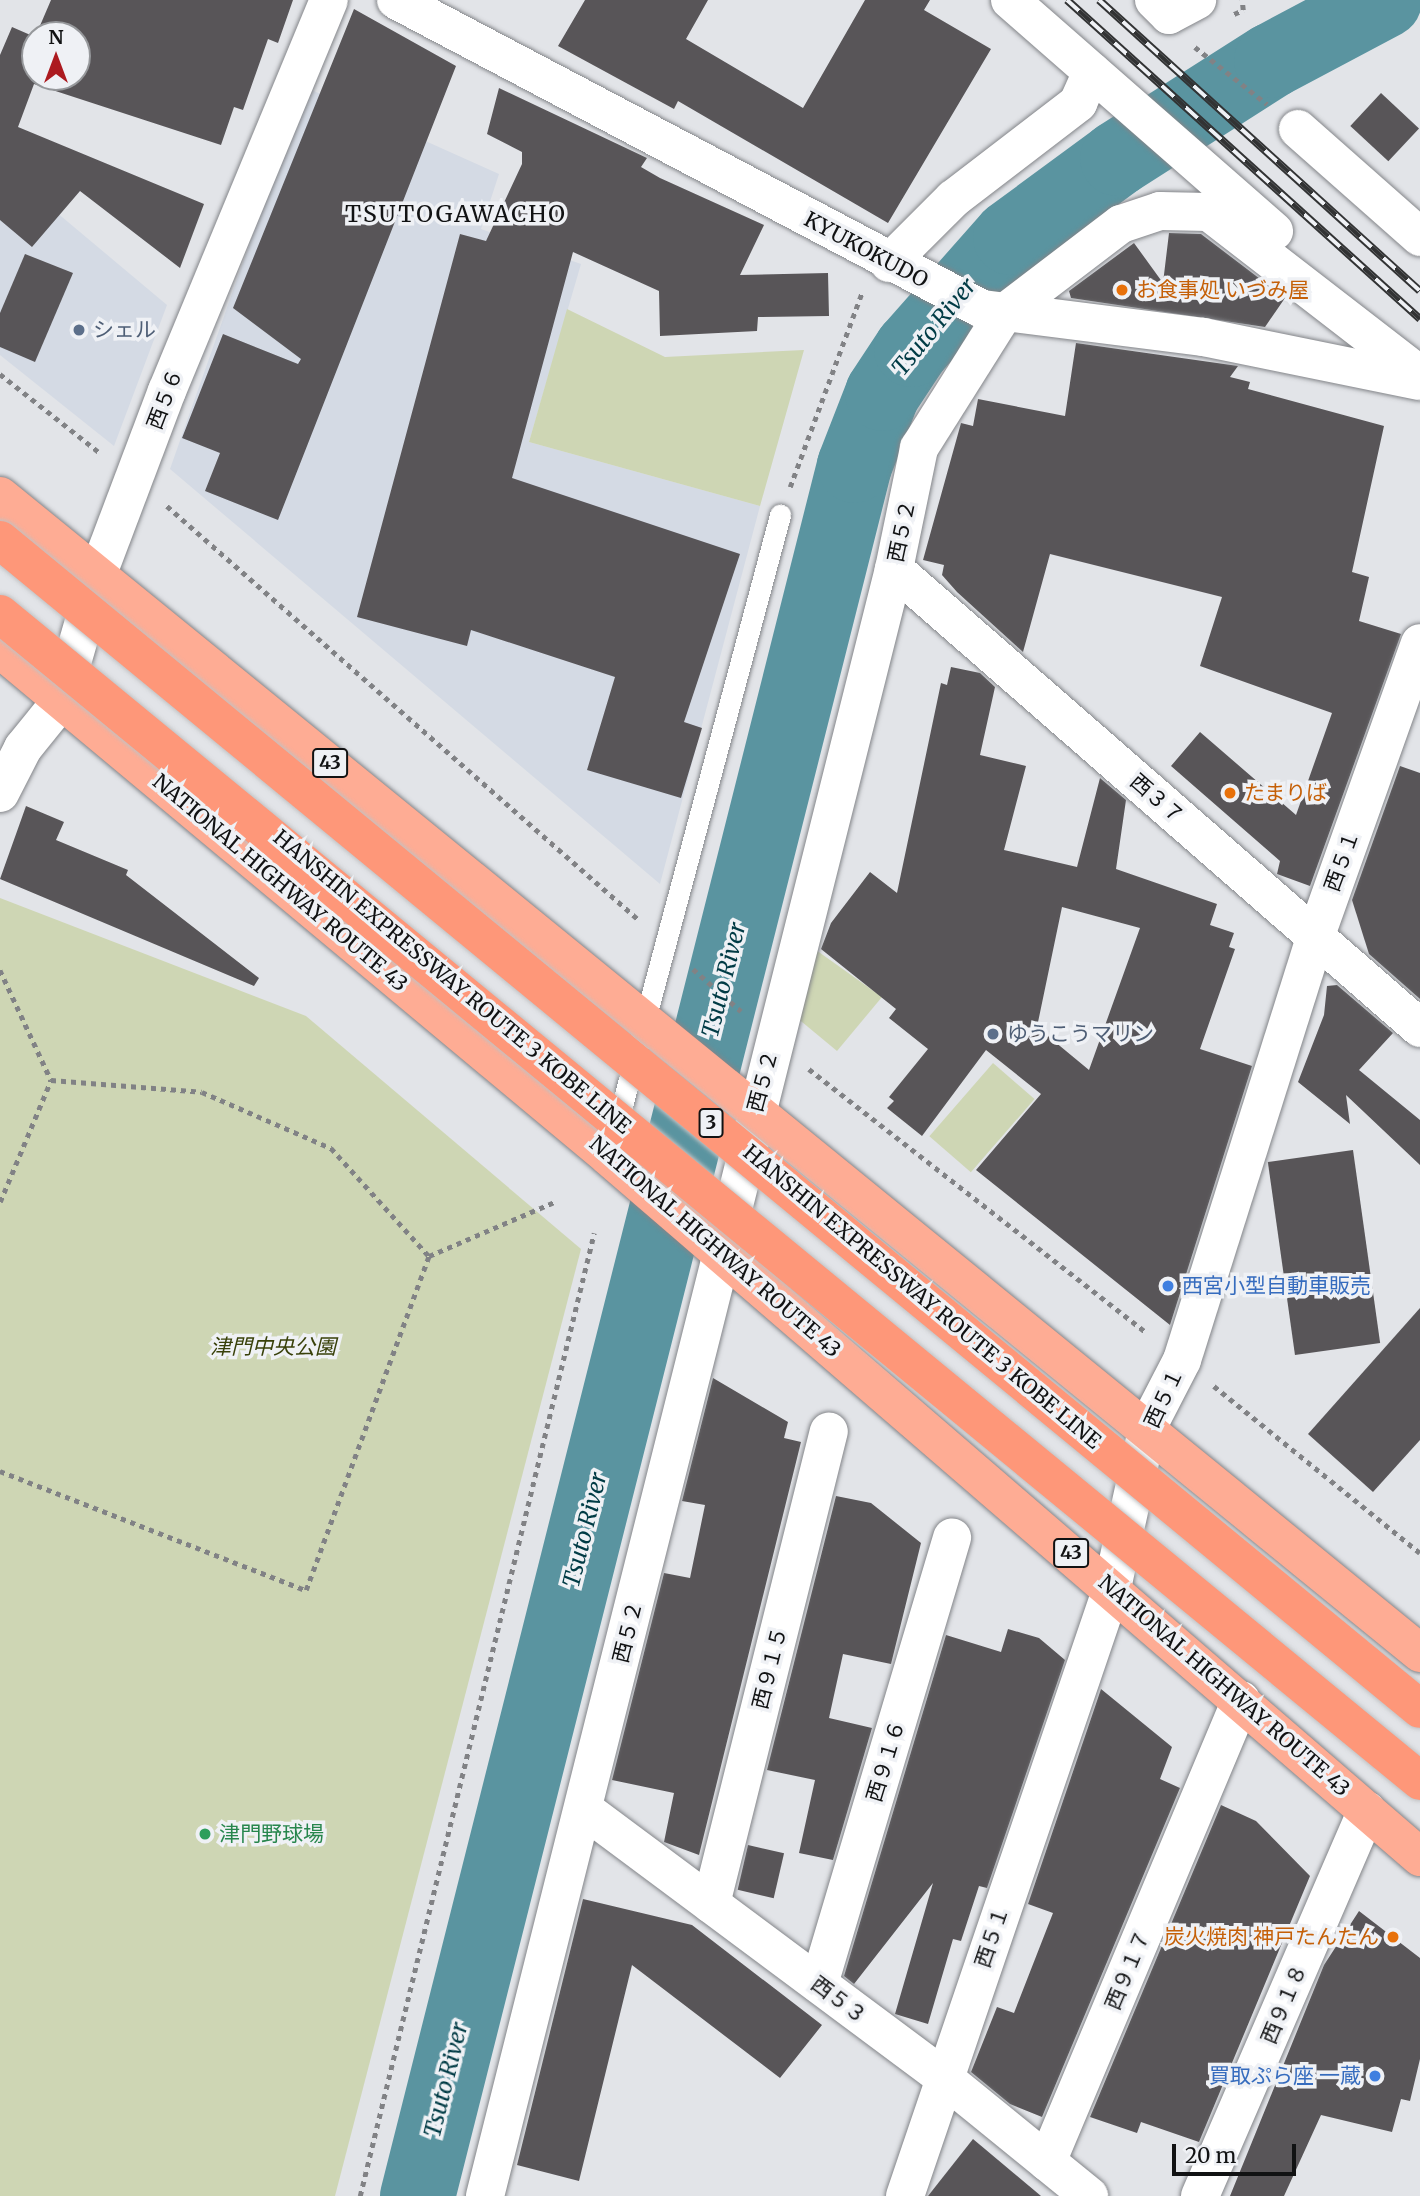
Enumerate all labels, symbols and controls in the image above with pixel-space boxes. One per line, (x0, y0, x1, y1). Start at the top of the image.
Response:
north arrow (21, 21, 91, 91)
text: N (48, 25, 64, 49)
district label: TSUTOGAWACHO (347, 200, 565, 228)
street label: KYUKOKUDO (800, 207, 932, 293)
water label: Tsuto River (886, 273, 982, 381)
place label: お食事処 いづみ屋 (1136, 277, 1309, 303)
marker: お食事処 いづみ屋 (1114, 282, 1130, 298)
place label: シェル (93, 317, 156, 343)
marker: シェル (71, 322, 87, 338)
street label: 西５６ (142, 365, 188, 433)
street label: 西５２ (883, 498, 921, 564)
road number: 43 (311, 748, 349, 778)
street label: NATIONAL HIGHWAY ROUTE 43 (148, 769, 412, 997)
street label: 西３７ (1125, 769, 1189, 829)
place label: たまりば (1244, 780, 1328, 806)
marker: たまりば (1222, 785, 1238, 801)
street label: HANSHIN EXPRESSWAY ROUTE 3 KOBE LINE (268, 825, 636, 1139)
street label: 西５１ (1319, 827, 1365, 895)
water label: Tsuto River (696, 920, 752, 1040)
place label: ゆうこうマリン (1007, 1021, 1154, 1047)
marker: ゆうこうマリン (985, 1026, 1001, 1042)
street label: 西５２ (743, 1047, 783, 1115)
road number: 3 (697, 1107, 725, 1138)
street label: NATIONAL HIGHWAY ROUTE 43 (584, 1131, 846, 1363)
street label: HANSHIN EXPRESSWAY ROUTE 3 KOBE LINE (738, 1140, 1106, 1454)
place label: 西宮小型自動車販売 (1182, 1273, 1371, 1299)
marker: 西宮小型自動車販売 (1160, 1278, 1176, 1294)
park label: 津門中央公園 (210, 1334, 336, 1360)
street label: 西５１ (1139, 1364, 1189, 1432)
water label: Tsuto River (557, 1470, 613, 1590)
road number: 43 (1052, 1538, 1090, 1568)
street label: NATIONAL HIGHWAY ROUTE 43 (1093, 1570, 1355, 1802)
street label: 西５２ (608, 1598, 648, 1666)
street label: 西９１５ (748, 1624, 792, 1712)
street label: 西９１６ (862, 1717, 910, 1805)
place label: 津門野球場 (219, 1821, 324, 1847)
marker: 津門野球場 (197, 1826, 213, 1842)
street label: 西５１ (970, 1903, 1014, 1971)
place label: 炭火焼肉 神戸たんたん (1164, 1924, 1379, 1950)
street label: 西９１７ (1100, 1926, 1156, 2014)
marker: 炭火焼肉 神戸たんたん (1385, 1929, 1401, 1945)
street label: 西９１８ (1256, 1960, 1312, 2048)
street label: 西５３ (806, 1971, 872, 2029)
water label: Tsuto River (418, 2020, 474, 2140)
place label: 買取ぷら座 一蔵 (1209, 2063, 1361, 2089)
marker: 買取ぷら座 一蔵 (1367, 2068, 1383, 2084)
scale bar (1175, 2130, 1299, 2174)
text: 20 m (1185, 2142, 1236, 2169)

